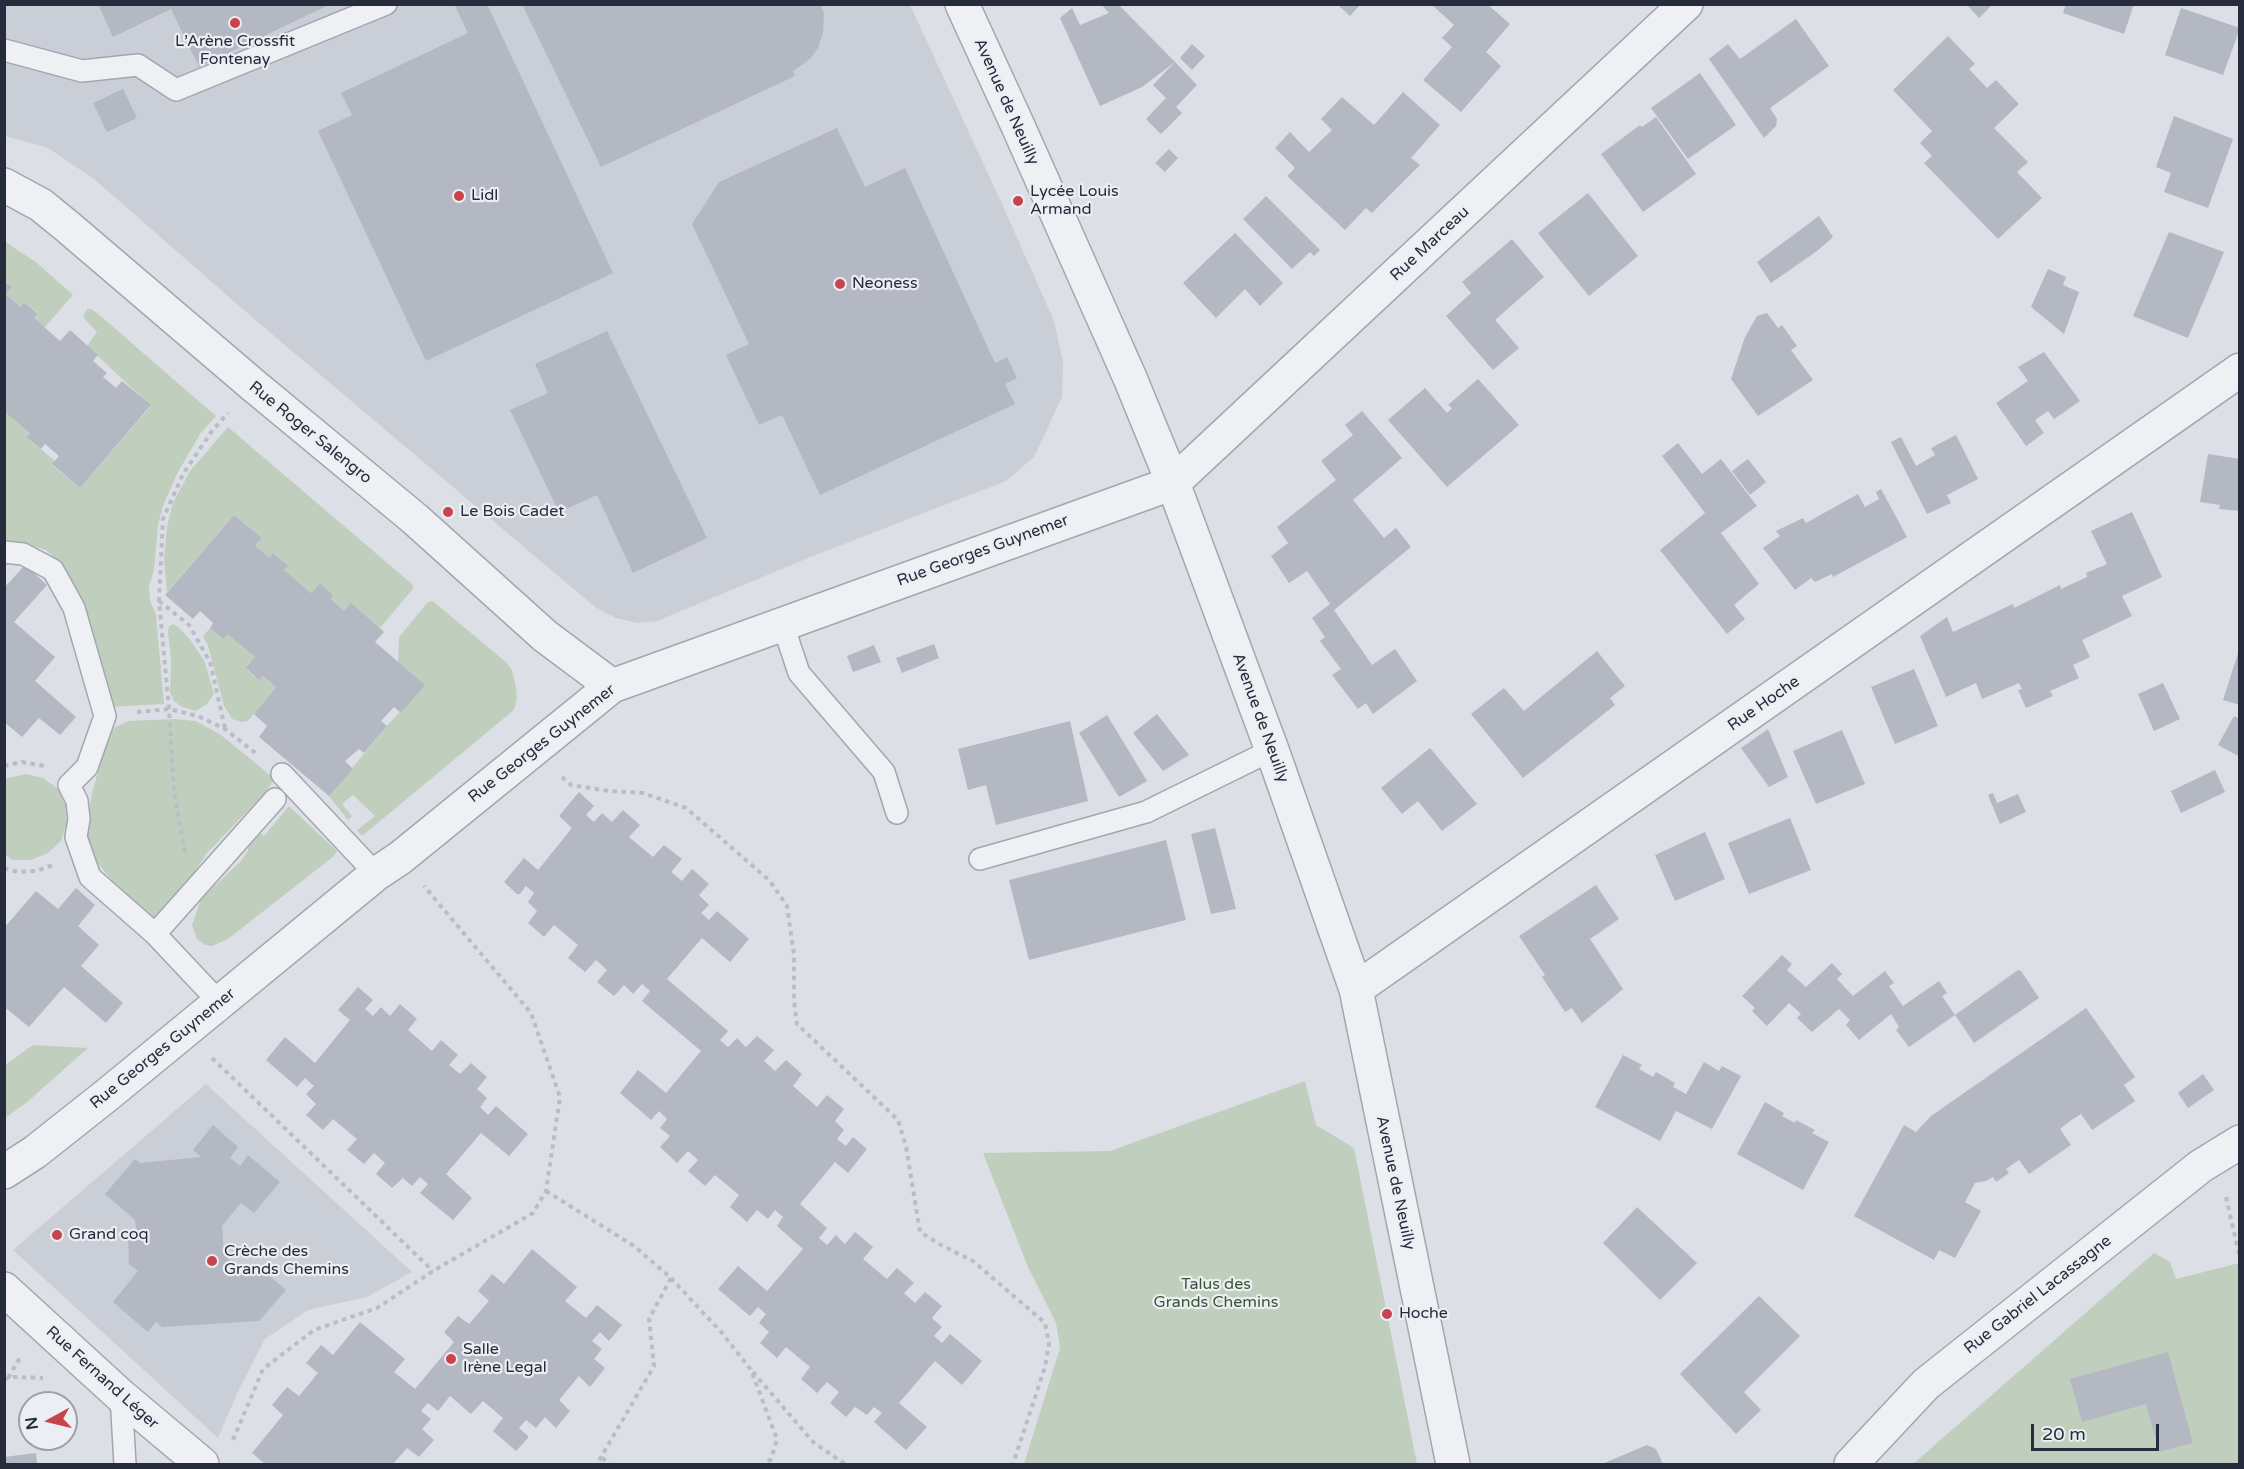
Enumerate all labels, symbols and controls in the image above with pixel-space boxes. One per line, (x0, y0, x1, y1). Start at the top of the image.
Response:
marker: L’Arène Crossfit Fontenay (228, 16, 242, 30)
place label: L’Arène Crossfit Fontenay (175, 32, 295, 70)
street label: Avenue de Neuilly (969, 36, 1043, 168)
place label: Lycée Louis Armand (1030, 182, 1119, 220)
place label: Lidl (471, 186, 498, 206)
marker: Lidl (452, 189, 466, 203)
marker: Lycée Louis Armand (1011, 194, 1025, 208)
street label: Rue Marceau (1387, 203, 1473, 285)
place label: Neoness (852, 274, 918, 294)
marker: Neoness (833, 277, 847, 291)
street label: Rue Roger Salengro (245, 378, 375, 488)
place label: Le Bois Cadet (460, 502, 564, 522)
marker: Le Bois Cadet (441, 505, 455, 519)
street label: Rue Georges Guynemer (895, 511, 1071, 591)
street label: Avenue de Neuilly (1228, 650, 1292, 786)
street label: Rue Hoche (1724, 672, 1804, 736)
street label: Rue Georges Guynemer (465, 681, 619, 807)
street label: Rue Georges Guynemer (87, 985, 239, 1113)
street label: Avenue de Neuilly (1371, 1114, 1419, 1252)
place label: Grand coq (69, 1225, 149, 1245)
marker: Grand coq (50, 1228, 64, 1242)
street label: Rue Gabriel Lacassagne (1960, 1231, 2116, 1359)
place label: Crèche des Grands Chemins (224, 1242, 349, 1280)
marker: Crèche des Grands Chemins (205, 1254, 219, 1268)
park label: Talus des Grands Chemins (1154, 1275, 1278, 1313)
place label: Hoche (1399, 1304, 1448, 1324)
marker: Hoche (1380, 1307, 1394, 1321)
street label: Rue Fernand Léger (42, 1322, 162, 1434)
place label: Salle Irène Legal (463, 1340, 547, 1378)
marker: Salle Irène Legal (444, 1352, 458, 1366)
north arrow (18, 1391, 78, 1451)
scale bar (2034, 1412, 2162, 1450)
text: N (21, 1415, 43, 1431)
text: 20 m (2042, 1423, 2086, 1445)

